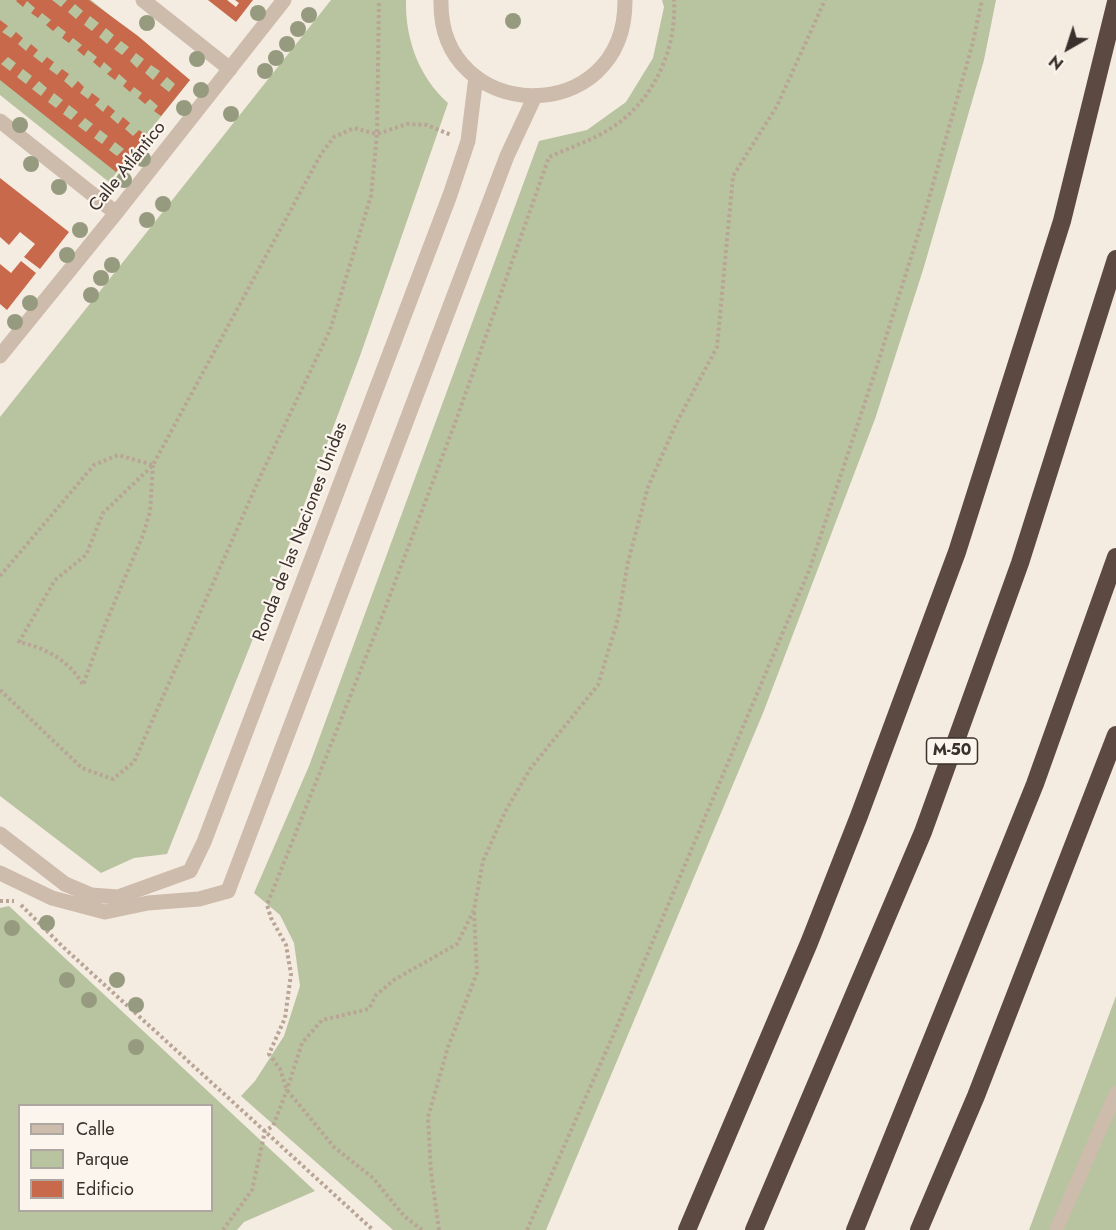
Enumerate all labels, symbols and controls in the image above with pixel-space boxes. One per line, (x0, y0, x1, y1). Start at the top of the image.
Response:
north arrow (1038, 18, 1098, 78)
text: N (1044, 49, 1069, 75)
street label: Calle Atlántico (85, 118, 171, 216)
street label: Ronda de las Naciones Unidas (249, 419, 353, 645)
road number: M-50 (926, 738, 978, 764)
legend (18, 1104, 213, 1212)
text: Calle (76, 1116, 115, 1142)
text: Parque (76, 1146, 129, 1172)
text: Edificio (76, 1176, 134, 1202)

